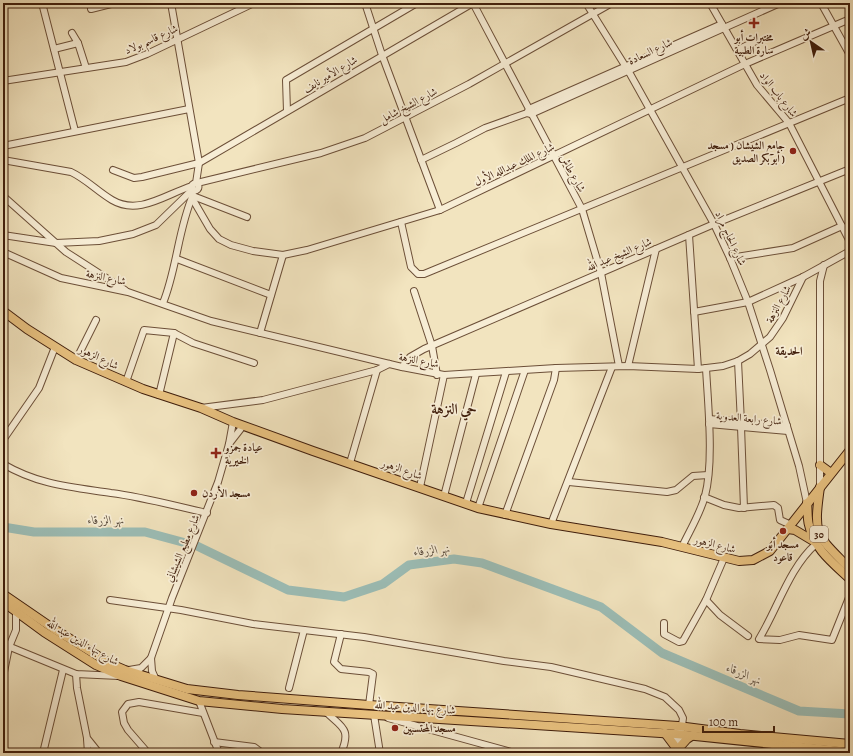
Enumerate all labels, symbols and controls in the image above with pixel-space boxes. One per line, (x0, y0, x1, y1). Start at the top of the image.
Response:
marker: مختبرات أبو سارة الطبية (748, 17, 760, 29)
street label: شارع قاسم بولاد (122, 21, 182, 61)
north arrow (791, 22, 831, 62)
text: ش (797, 25, 814, 43)
place label: مختبرات أبو سارة الطبية (734, 29, 774, 58)
street label: شارع السعادة (626, 35, 676, 70)
street label: شارع الأمير نايف (300, 51, 361, 98)
street label: شارع باب الواد (755, 69, 801, 121)
street label: شارع الشيخ شامل (377, 84, 441, 130)
street label: شارع الملك عبدالله الأول (471, 138, 558, 191)
place label: جامع الشيشان ( مسجد أبو بكر الصديق ) (707, 138, 785, 166)
marker: جامع الشيشان ( مسجد أبو بكر الصديق ) (788, 146, 798, 156)
street label: شارع طاش (554, 152, 589, 196)
street label: شارع الحاج مراد (709, 208, 750, 269)
street label: شارع الشيخ عبد الله (583, 232, 655, 278)
street label: شارع النزهة (84, 266, 127, 291)
street label: شارع النزهة (762, 283, 796, 327)
street label: شارع الزهور (75, 341, 121, 375)
district label: الحديقة (775, 343, 803, 359)
street label: شارع النزهة (397, 349, 440, 374)
district label: حي النزهة (431, 399, 477, 421)
street label: شارع رابعة العدوية (715, 408, 783, 431)
place label: عيادة جمزو الخيرية (224, 440, 263, 468)
marker: عيادة جمزو الخيرية (210, 447, 222, 459)
street label: شارع الزهور (378, 455, 424, 485)
place label: مسجد الأردن (202, 485, 251, 501)
marker: مسجد الأردن (189, 488, 199, 498)
water label: نهر الزرقاء (88, 512, 124, 528)
street label: شارع مطيع الشيشاني (161, 512, 205, 585)
marker: مسجد أبو قاعود (778, 526, 788, 536)
road number: 30 (810, 526, 828, 542)
street label: شارع الزهور (691, 532, 737, 559)
place label: مسجد أبو قاعود (766, 536, 799, 565)
water label: نهر الزرقاء (413, 540, 451, 560)
street label: شارع بهاء الدين عبد الله (43, 614, 123, 671)
water label: نهر الزرقاء (724, 659, 764, 689)
street label: شارع بهاء الدين عبد الله (374, 695, 456, 720)
scale bar (703, 708, 774, 734)
text: 100 m (709, 714, 738, 730)
place label: مسجد المحتسبين (403, 721, 456, 736)
marker: مسجد المحتسبين (390, 723, 400, 733)

